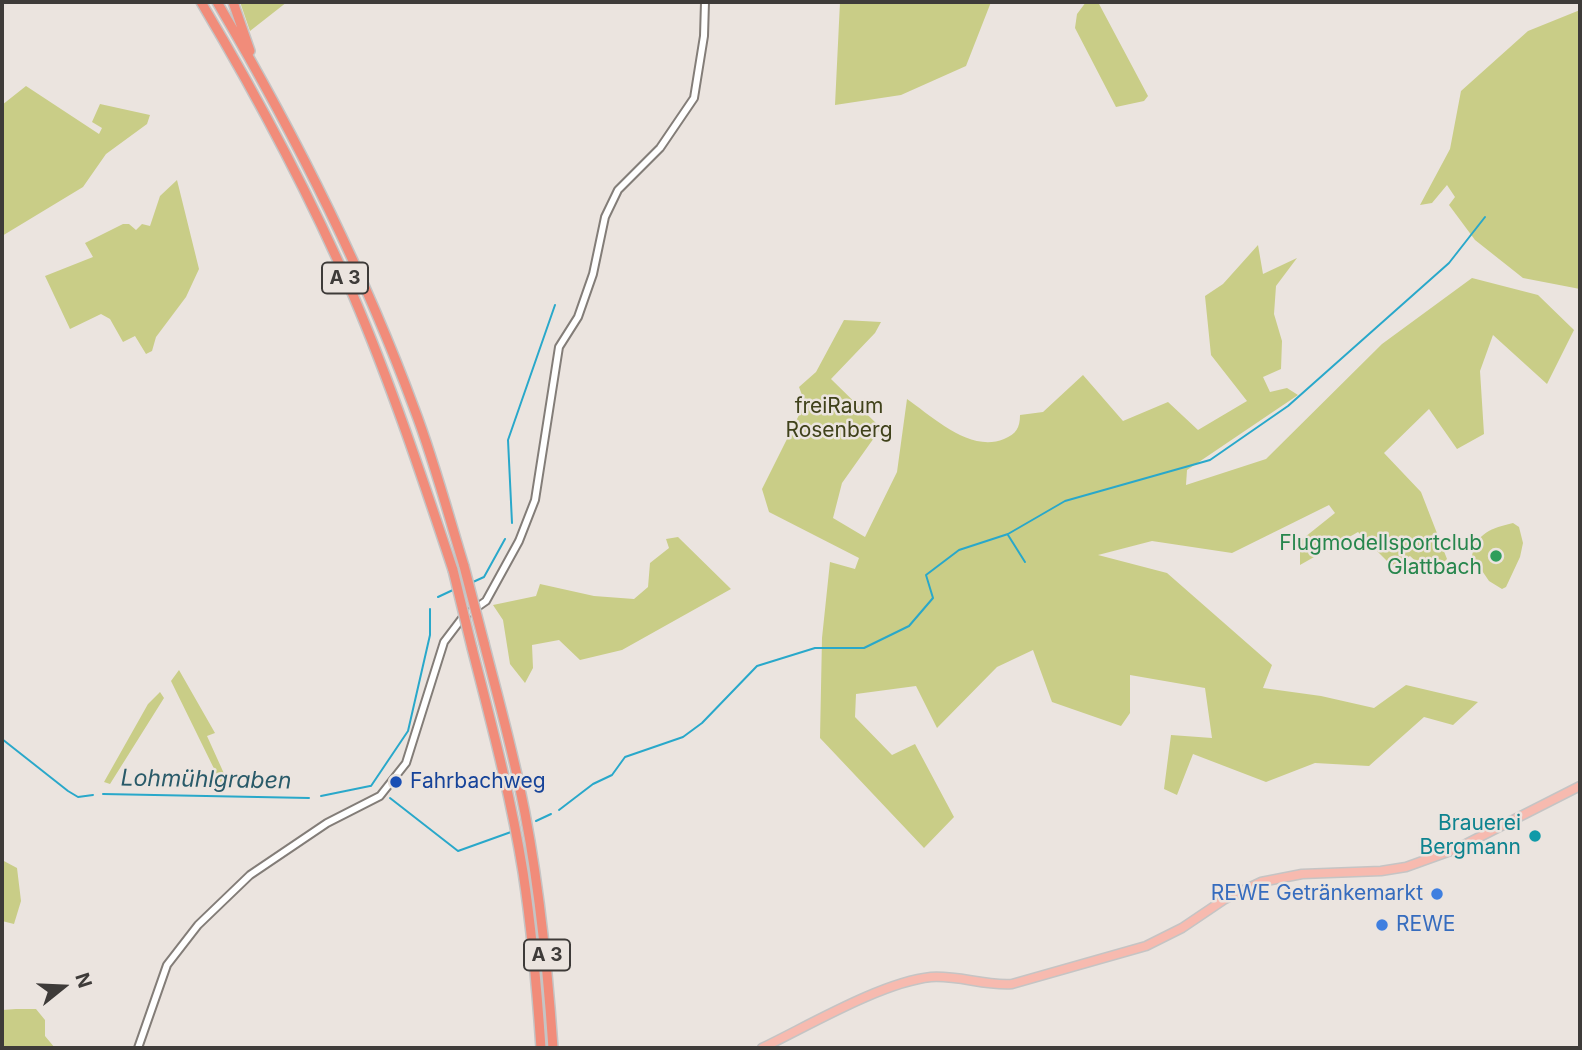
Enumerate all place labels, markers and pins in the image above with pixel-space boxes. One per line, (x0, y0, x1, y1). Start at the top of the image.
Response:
place label: Flugmodellsportclub Glattbach (1279, 531, 1482, 581)
marker: Flugmodellsportclub Glattbach (1488, 548, 1504, 564)
place label: Fahrbachweg (410, 769, 546, 795)
marker: Fahrbachweg (388, 774, 404, 790)
place label: Brauerei Bergmann (1420, 811, 1521, 861)
marker: Brauerei Bergmann (1527, 828, 1543, 844)
place label: REWE Getränkemarkt (1211, 881, 1423, 907)
marker: REWE Getränkemarkt (1429, 886, 1445, 902)
place label: REWE (1396, 912, 1455, 938)
marker: REWE (1374, 917, 1390, 933)

